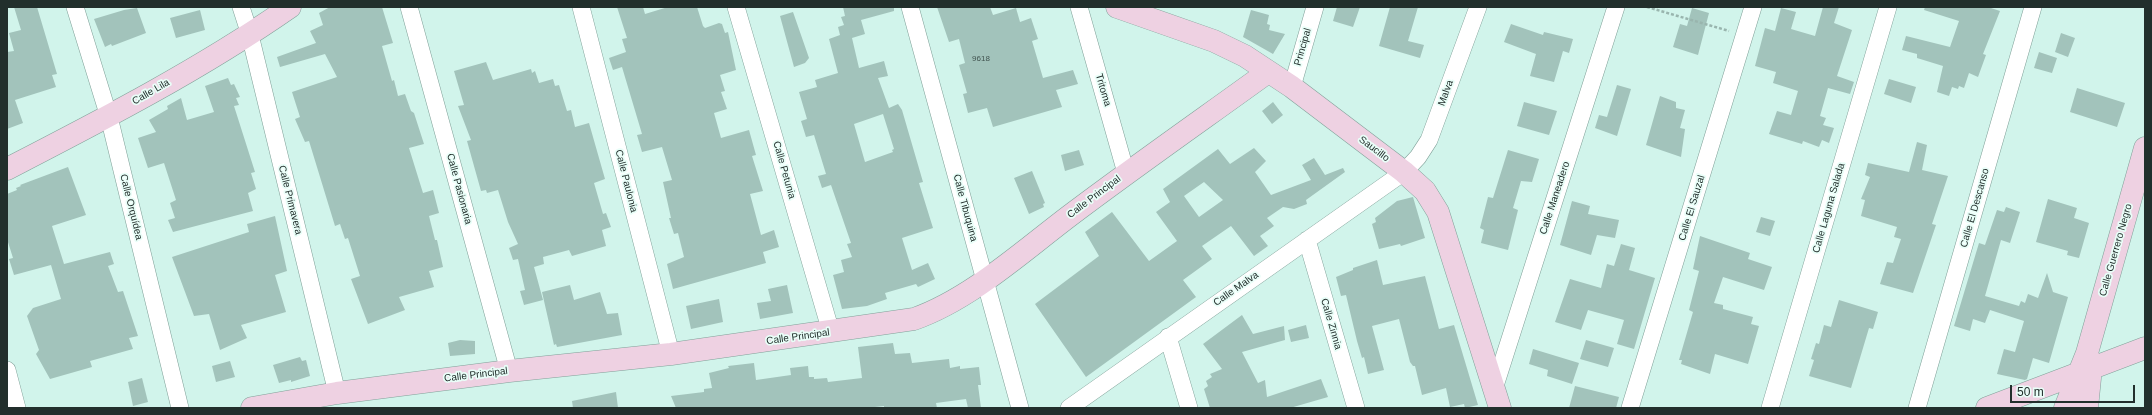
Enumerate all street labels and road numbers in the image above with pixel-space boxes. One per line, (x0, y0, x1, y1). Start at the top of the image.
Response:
street label: Principal (1292, 27, 1314, 67)
street label: Tritoma (1093, 72, 1113, 108)
street label: Calle Lila (130, 77, 172, 107)
street label: Malva (1436, 78, 1456, 108)
street label: Saucillo (1356, 134, 1392, 164)
street label: Calle Petunia (770, 140, 798, 200)
street label: Calle Paulonia (612, 148, 640, 214)
street label: Calle Pasionaria (444, 152, 474, 226)
street label: Calle Maneadero (1538, 160, 1572, 236)
street label: Calle Laguna Salada (1810, 162, 1848, 254)
street label: Calle Primavera (276, 164, 304, 236)
street label: Calle El Descanso (1958, 167, 1992, 249)
street label: Calle Orquídea (117, 173, 145, 241)
street label: Calle Tibuquina (950, 173, 980, 243)
street label: Calle Principal (1065, 173, 1123, 221)
street label: Calle El Sauzal (1676, 174, 1708, 242)
street label: Calle Guerrero Negro (2097, 202, 2135, 298)
street label: Calle Malva (1211, 269, 1261, 309)
street label: Calle Zinnia (1318, 297, 1344, 351)
street label: Calle Principal (766, 327, 830, 347)
street label: Calle Principal (444, 365, 508, 385)

